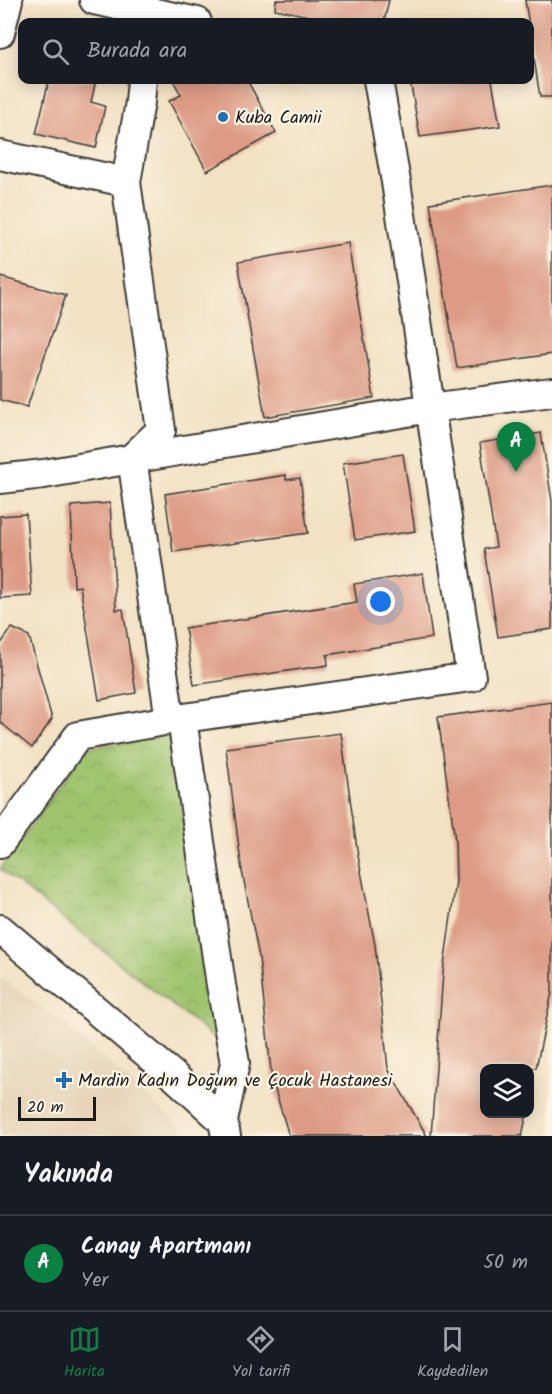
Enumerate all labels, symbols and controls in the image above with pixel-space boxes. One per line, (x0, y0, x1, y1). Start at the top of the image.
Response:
search box (18, 18, 534, 84)
text: Burada ara (87, 34, 187, 69)
icon: search (39, 35, 72, 68)
place label: Kuba Camii (235, 104, 322, 133)
marker: Kuba Camii (216, 110, 230, 124)
pin: A (496, 422, 536, 472)
your location (366, 587, 395, 616)
map controls (480, 1064, 534, 1118)
button: layers (480, 1064, 534, 1118)
place label: Mardin Kadın Doğum ve Çocuk Hastanesi (78, 1067, 393, 1096)
marker: Mardin Kadın Doğum ve Çocuk Hastanesi (55, 1071, 73, 1089)
scale bar (18, 1094, 96, 1122)
text: 20 m (27, 1095, 63, 1120)
text: Yakında (24, 1154, 113, 1196)
text: Canay Apartmanı (81, 1230, 251, 1265)
text: A (37, 1247, 50, 1279)
text: 50 m (483, 1247, 528, 1279)
text: Yer (81, 1265, 108, 1297)
tab: Harita (64, 1323, 105, 1384)
tab: Yol tarifi (232, 1323, 290, 1384)
tab: Kaydedilen (417, 1323, 488, 1384)

